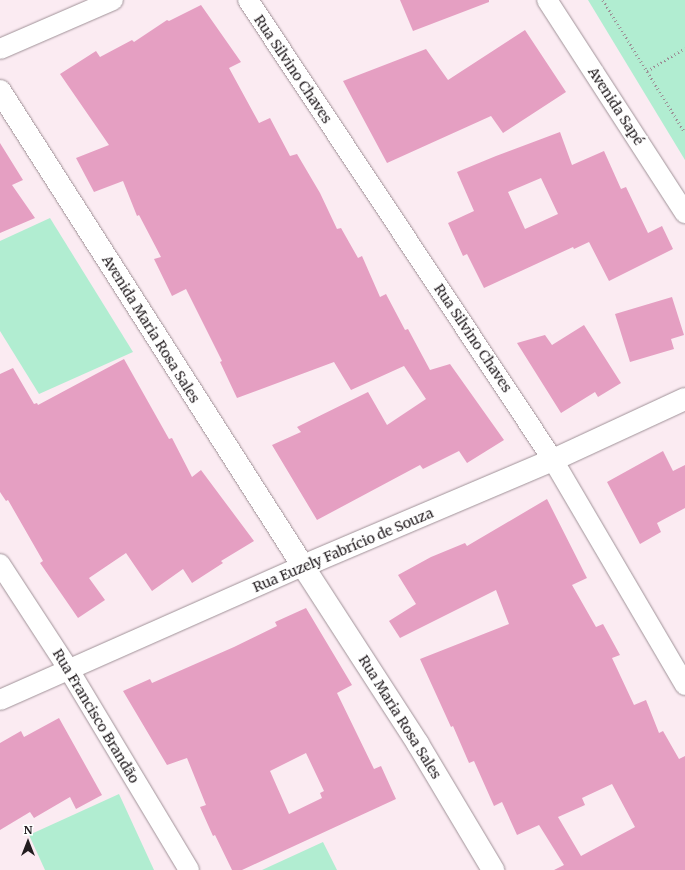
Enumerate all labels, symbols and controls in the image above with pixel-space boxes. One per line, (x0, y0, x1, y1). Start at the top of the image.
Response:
street label: Rua Silvino Chaves (251, 12, 335, 126)
street label: Avenida Sapé (585, 64, 647, 148)
street label: Avenida Maria Rosa Sales (99, 252, 203, 406)
street label: Rua Silvino Chaves (431, 281, 515, 395)
street label: Rua Euzely Fabrício de Souza (250, 504, 436, 596)
street label: Rua Francisco Brandão (49, 646, 143, 786)
street label: Rua Maria Rosa Sales (355, 652, 445, 782)
north arrow (8, 822, 48, 862)
text: N (24, 823, 32, 837)

